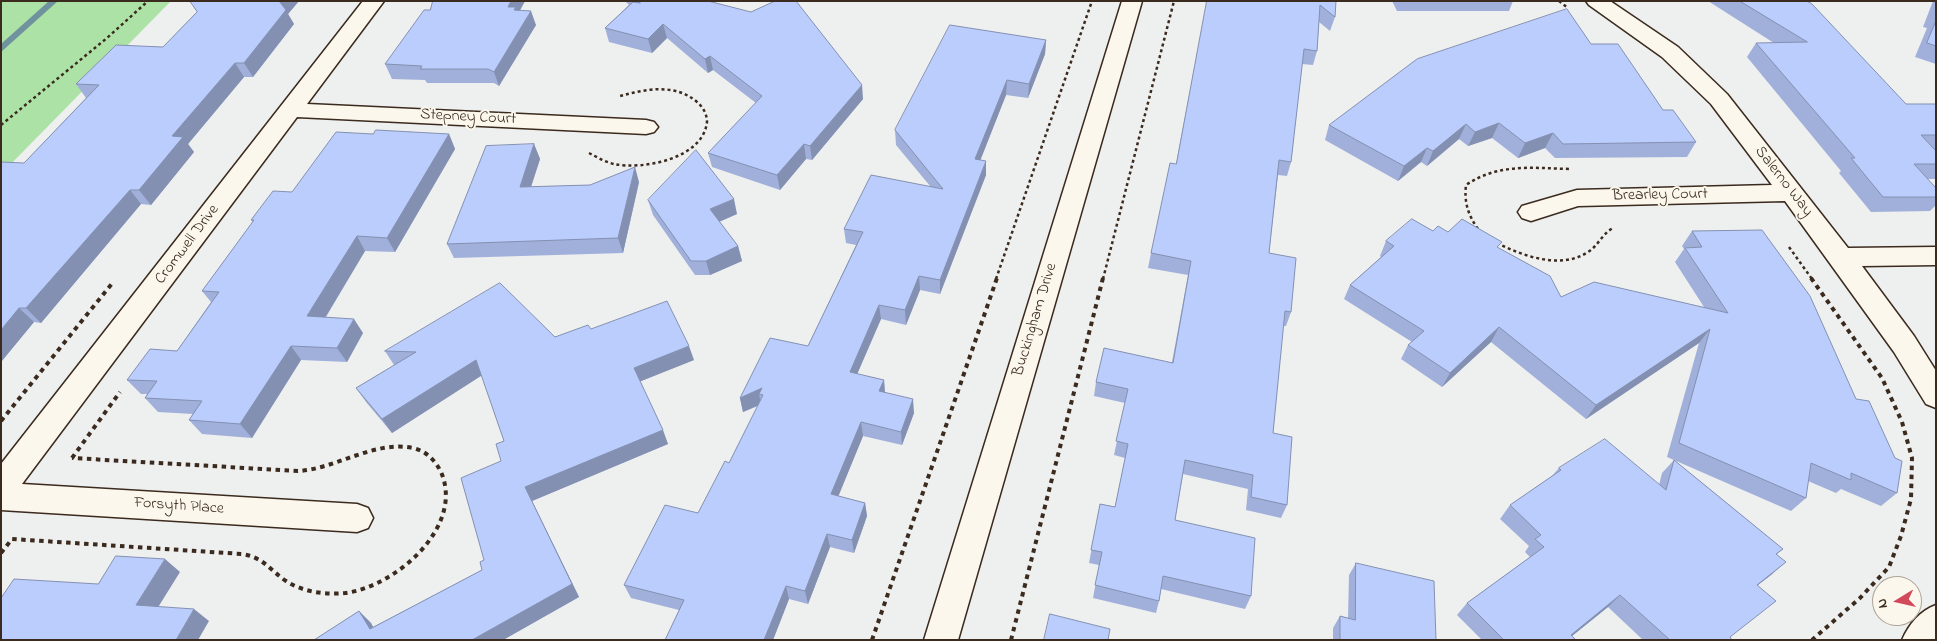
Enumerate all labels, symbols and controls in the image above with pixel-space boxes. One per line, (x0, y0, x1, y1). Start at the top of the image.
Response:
street label: Stepney Court (420, 106, 516, 130)
street label: Salerno Way (1750, 143, 1816, 221)
street label: Brearley Court (1612, 186, 1708, 206)
street label: Cromwell Drive (152, 201, 224, 289)
street label: Buckingham Drive (1010, 261, 1062, 379)
street label: Forsyth Place (133, 494, 225, 520)
north arrow (1872, 576, 1922, 626)
text: N (1872, 597, 1894, 610)

